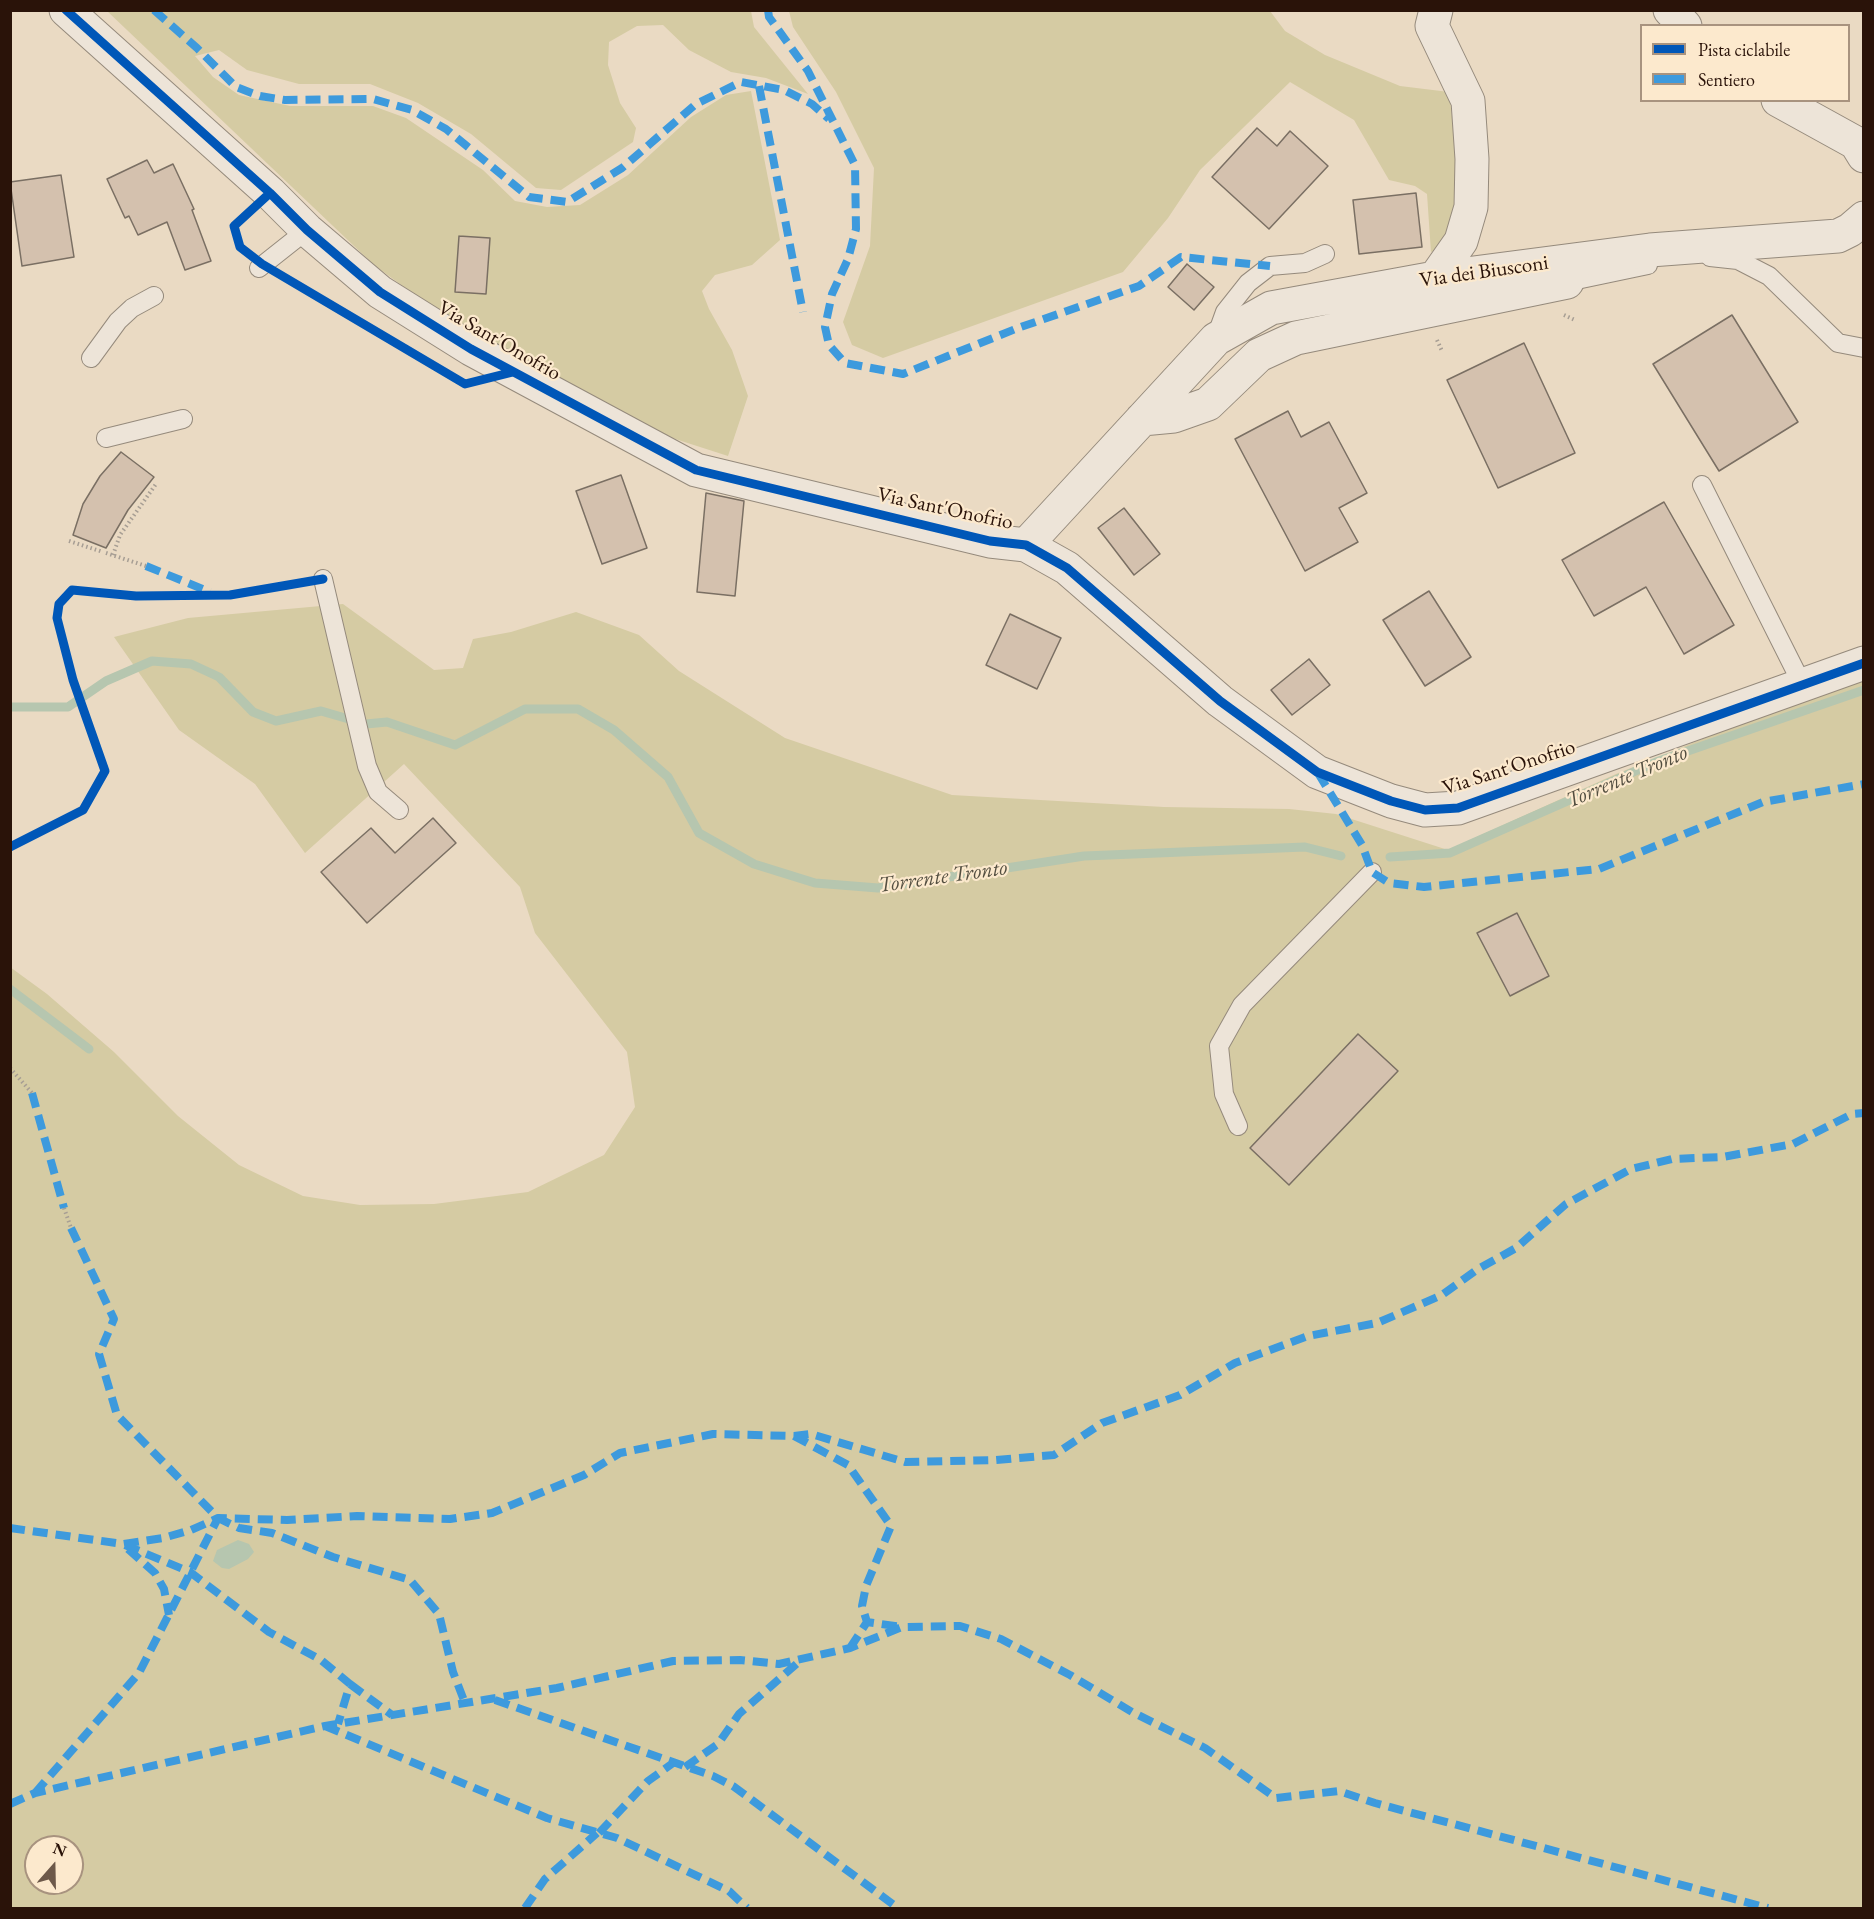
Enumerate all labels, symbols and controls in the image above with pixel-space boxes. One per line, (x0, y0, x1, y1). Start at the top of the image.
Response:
legend (1640, 24, 1850, 102)
text: Pista ciclabile (1698, 38, 1790, 61)
text: Sentiero (1698, 68, 1755, 91)
street label: Via dei Biusconi (1418, 251, 1550, 293)
street label: Via Sant'Onofrio (433, 296, 565, 386)
street label: Via Sant'Onofrio (875, 482, 1015, 536)
street label: Via Sant'Onofrio (1439, 735, 1579, 801)
water label: Torrente Tronto (1562, 740, 1692, 814)
water label: Torrente Tronto (877, 855, 1009, 899)
north arrow (24, 1835, 84, 1895)
text: N (50, 1837, 69, 1862)

